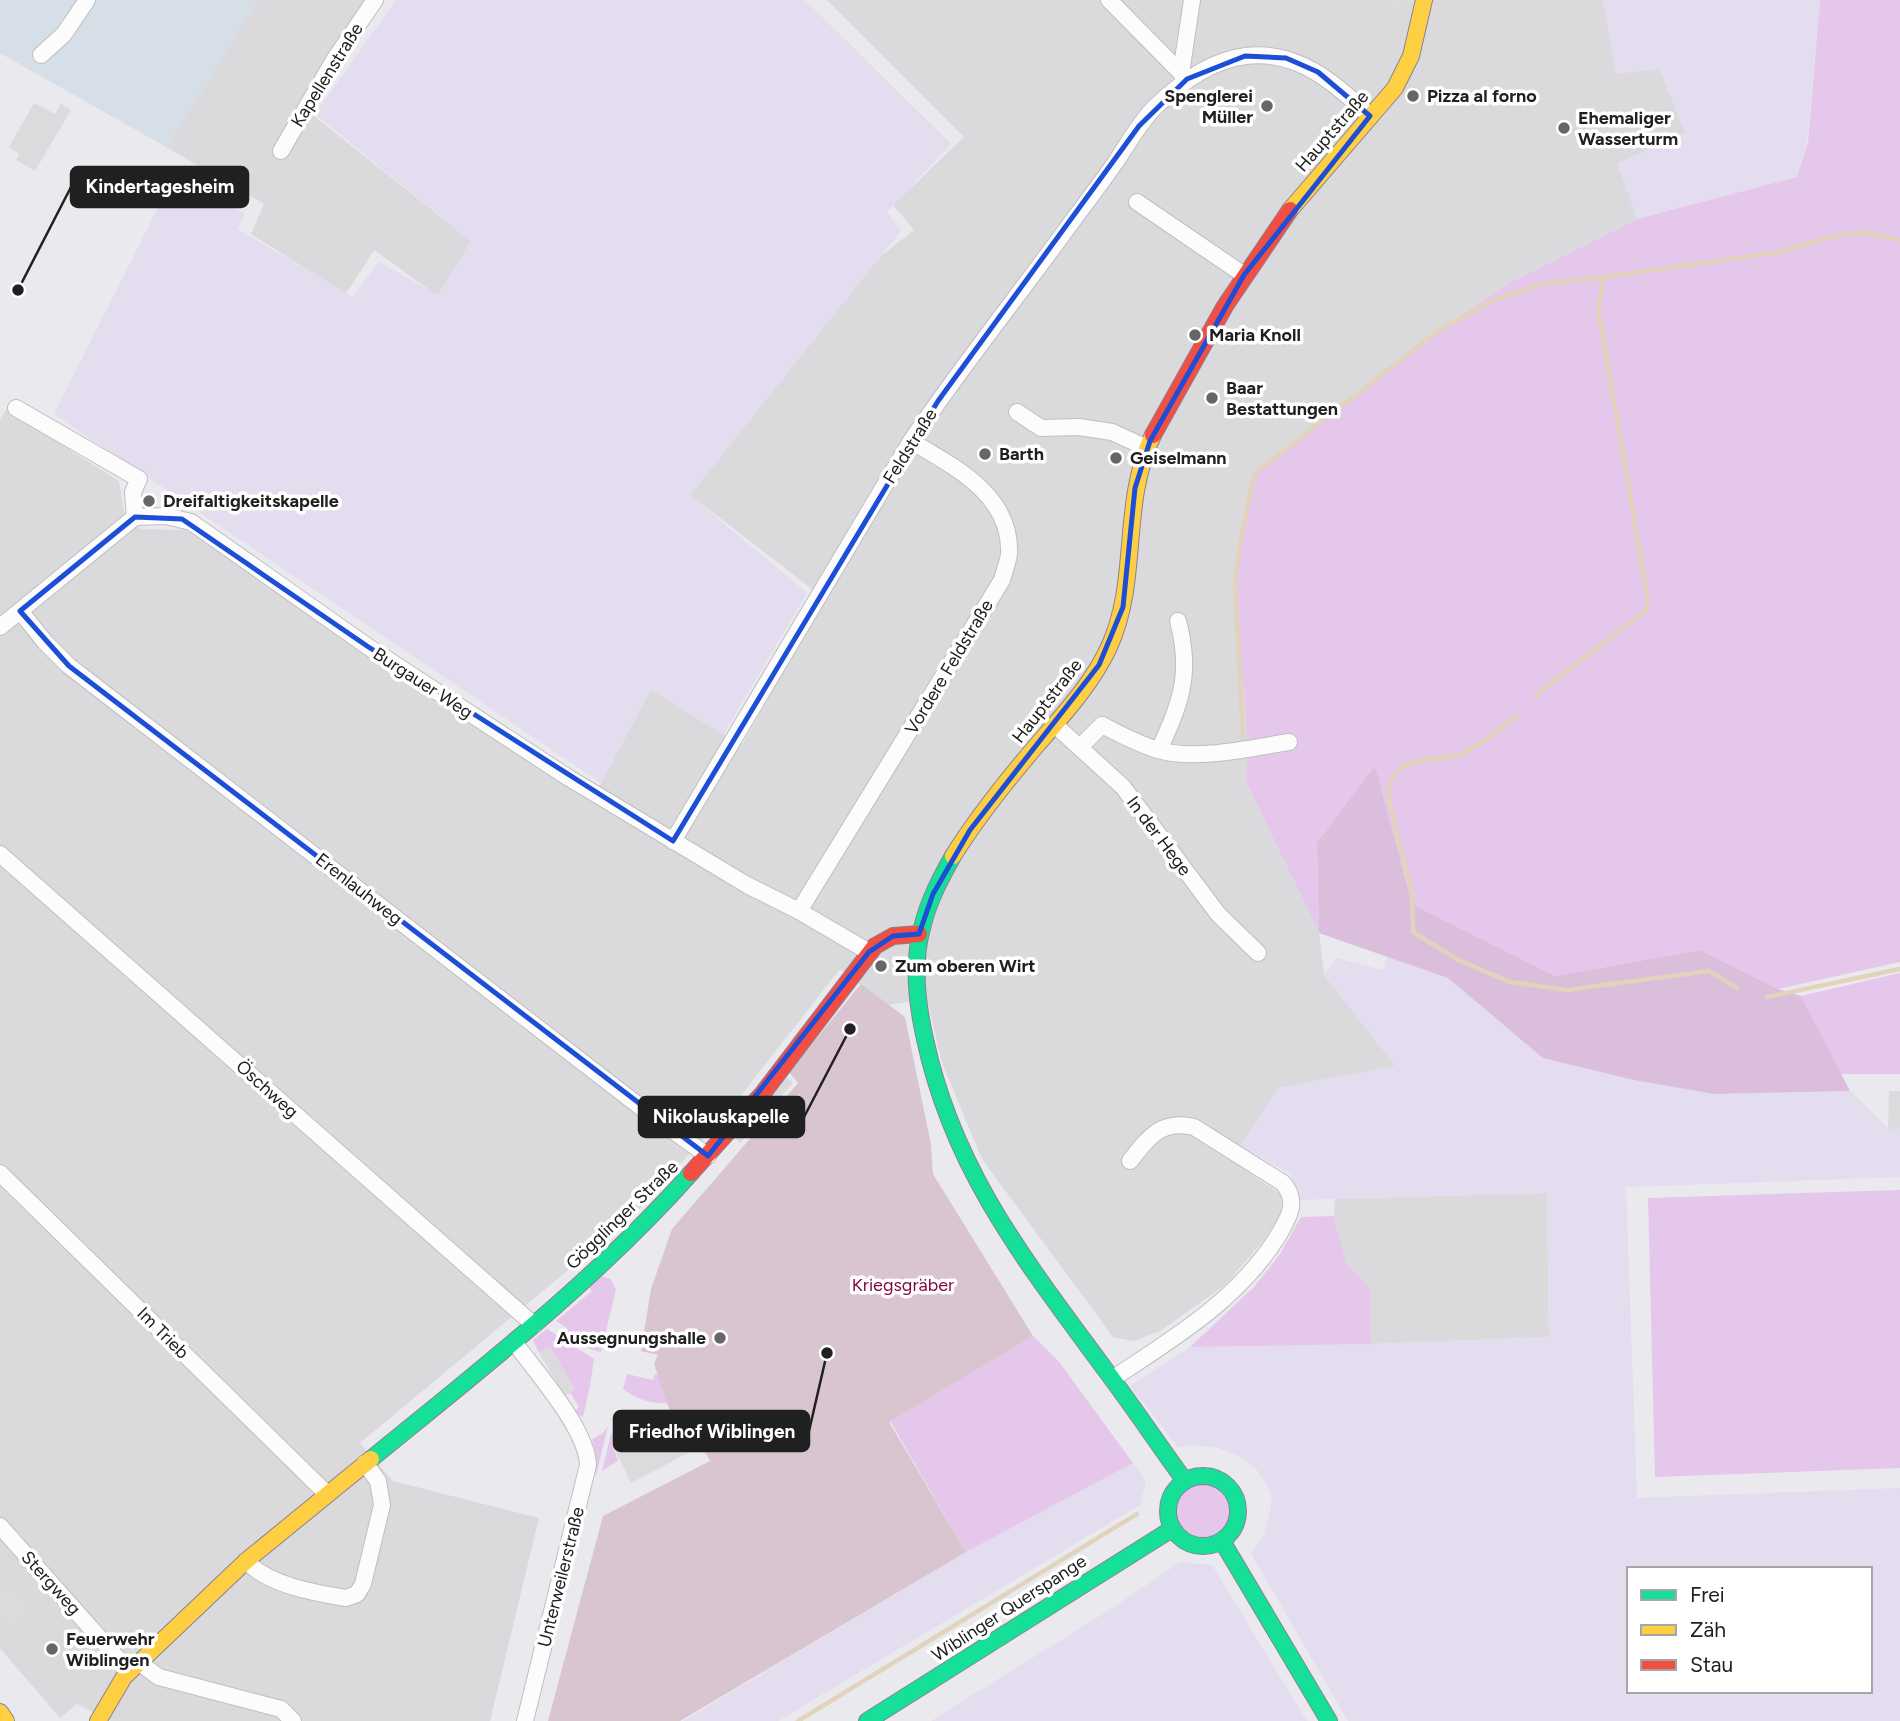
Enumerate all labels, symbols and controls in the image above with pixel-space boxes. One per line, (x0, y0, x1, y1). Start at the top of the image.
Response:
street label: Kapellenstraße (286, 19, 368, 131)
place label: Spenglerei Müller (1164, 85, 1253, 128)
place label: Pizza al forno (1427, 85, 1537, 107)
street label: Hauptstraße (1291, 86, 1373, 176)
marker: Pizza al forno (1405, 88, 1421, 104)
marker: Spenglerei Müller (1259, 98, 1275, 114)
place label: Ehemaliger Wasserturm (1578, 107, 1678, 150)
marker: Ehemaliger Wasserturm (1556, 120, 1572, 136)
callout: Kindertagesheim (71, 167, 248, 207)
text: Kindertagesheim (86, 175, 234, 198)
place label: Maria Knoll (1209, 324, 1301, 346)
marker: Maria Knoll (1187, 327, 1203, 343)
place label: Baar Bestattungen (1226, 377, 1338, 420)
marker: Baar Bestattungen (1204, 390, 1220, 406)
street label: Feldstraße (878, 404, 942, 488)
place label: Barth (999, 443, 1044, 465)
marker: Barth (977, 446, 993, 462)
place label: Geiselmann (1130, 447, 1227, 469)
marker: Geiselmann (1108, 450, 1124, 466)
place label: Dreifaltigkeitskapelle (163, 490, 339, 512)
marker: Dreifaltigkeitskapelle (141, 493, 157, 509)
street label: Vordere Feldstraße (900, 595, 998, 738)
street label: Burgauer Weg (369, 643, 477, 723)
street label: Hauptstraße (1007, 654, 1087, 747)
street label: In der Hege (1122, 792, 1196, 880)
street label: Erenlauhweg (311, 848, 407, 930)
place label: Zum oberen Wirt (895, 955, 1036, 977)
marker: Zum oberen Wirt (873, 958, 889, 974)
street label: Öschweg (231, 1055, 303, 1123)
callout: Nikolauskapelle (639, 1097, 804, 1137)
text: Nikolauskapelle (653, 1105, 790, 1128)
street label: Gögglinger Straße (561, 1156, 683, 1274)
park label: Kriegsgräber (852, 1274, 954, 1296)
street label: Im Trieb (132, 1302, 194, 1364)
place label: Aussegnungshalle (557, 1327, 706, 1349)
marker: Aussegnungshalle (712, 1330, 728, 1346)
callout: Friedhof Wiblingen (614, 1411, 809, 1451)
text: Friedhof Wiblingen (629, 1420, 795, 1443)
street label: Unterweilerstraße (533, 1504, 589, 1649)
street label: Stergweg (17, 1546, 85, 1620)
street label: Wiblinger Querspange (928, 1550, 1091, 1666)
legend (1627, 1567, 1872, 1693)
text: Frei (1690, 1582, 1725, 1607)
text: Zäh (1690, 1617, 1726, 1642)
place label: Feuerwehr Wiblingen (66, 1628, 155, 1671)
marker: Feuerwehr Wiblingen (44, 1641, 60, 1657)
text: Stau (1690, 1652, 1733, 1677)

